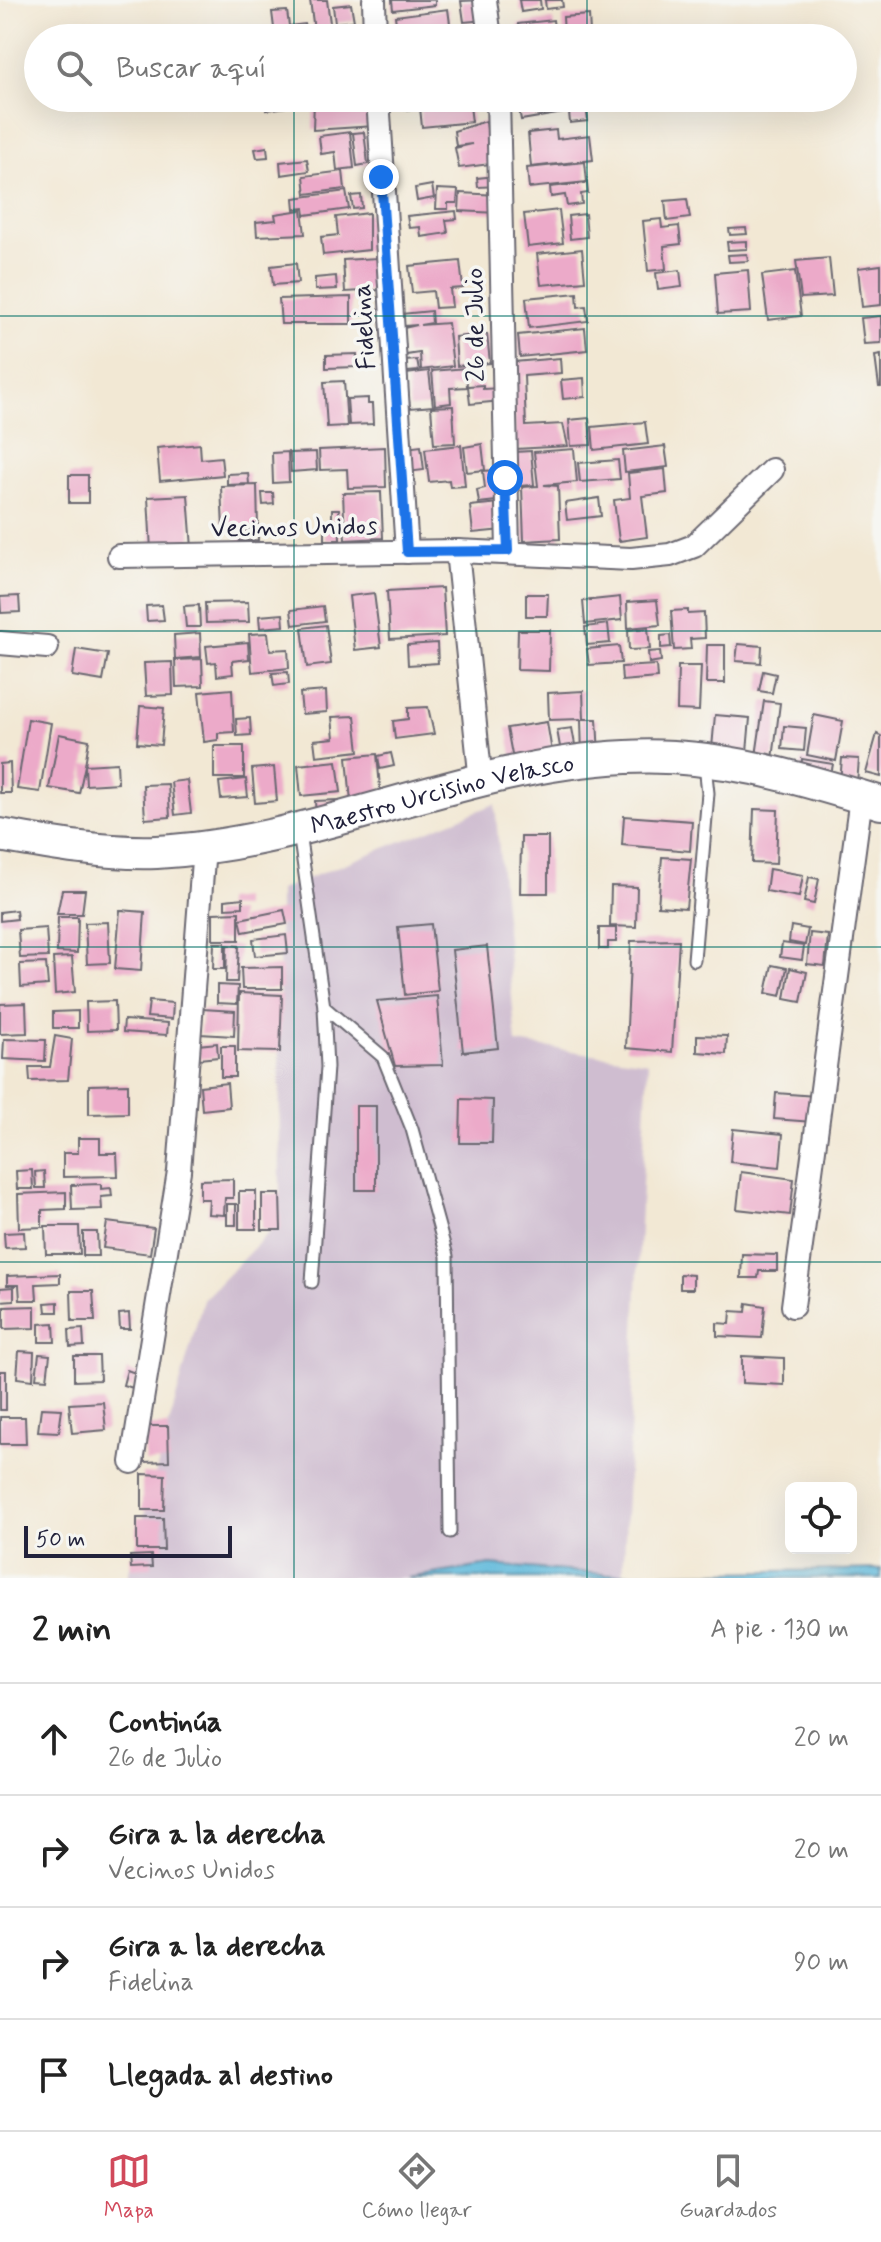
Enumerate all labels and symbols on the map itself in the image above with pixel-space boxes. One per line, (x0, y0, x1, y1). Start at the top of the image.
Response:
route end (363, 159, 399, 195)
street label: 26 de Julio (458, 268, 494, 382)
street label: Fidelina (345, 283, 385, 371)
route start (487, 460, 523, 496)
street label: Vecinos Unidos (210, 510, 378, 546)
street label: Maestro Urcisino Velasco (307, 747, 576, 844)
scale bar (24, 1522, 232, 1558)

